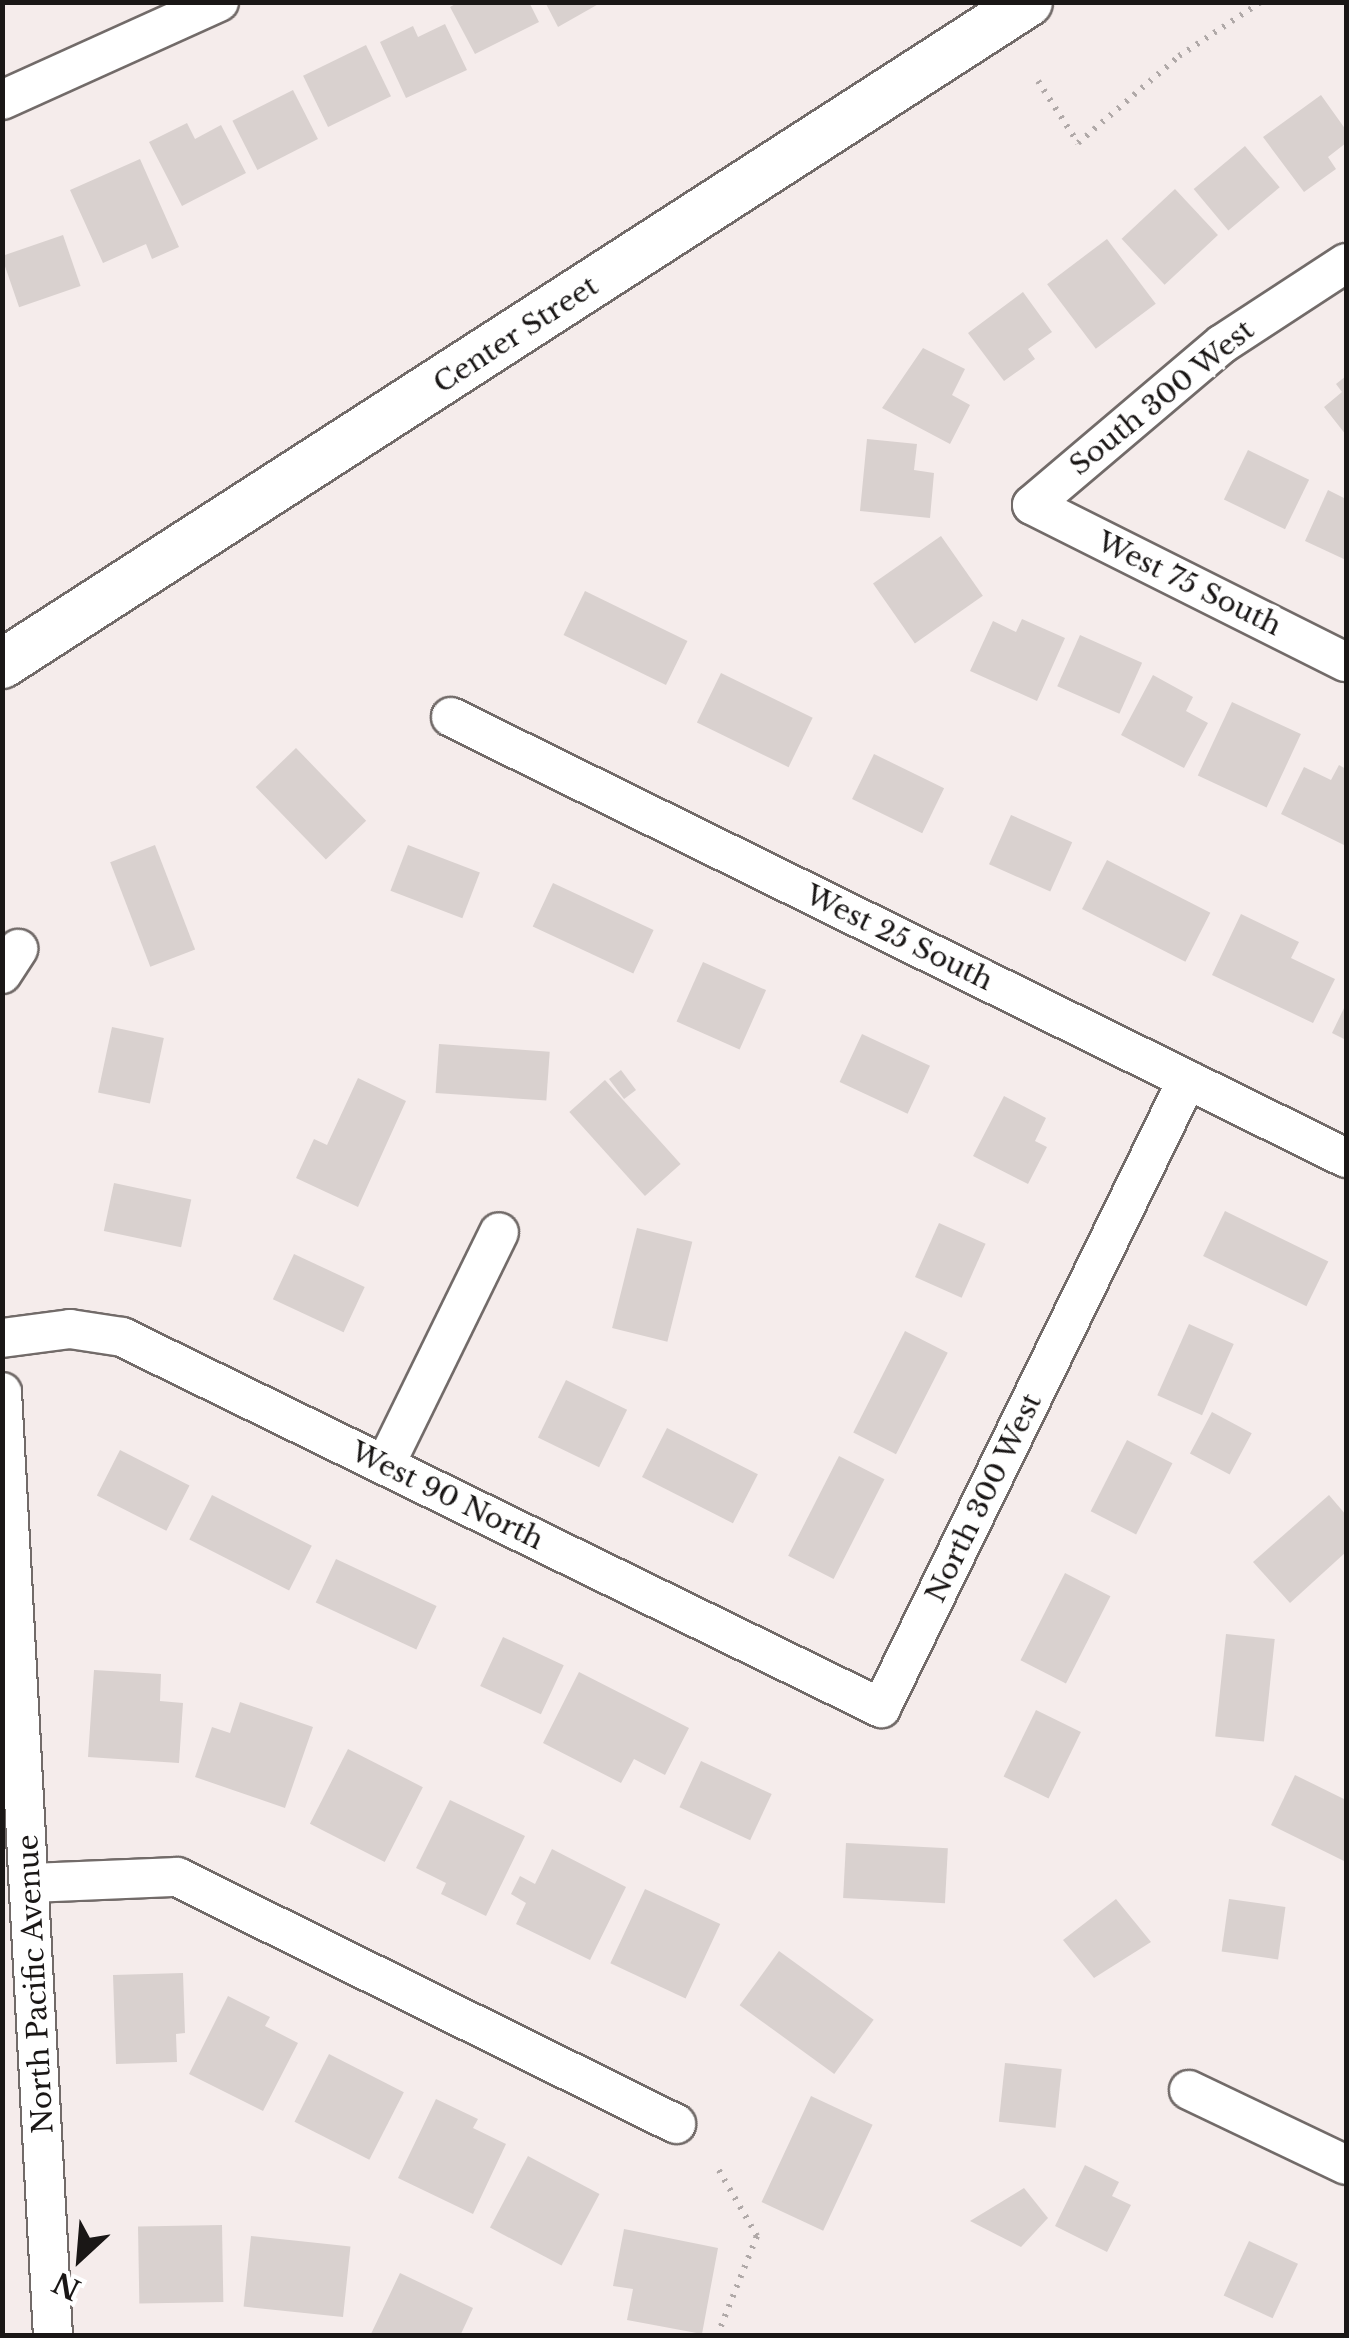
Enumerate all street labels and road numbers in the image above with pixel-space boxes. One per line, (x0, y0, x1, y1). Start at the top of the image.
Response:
street label: Center Street (427, 269, 605, 401)
street label: South 300 West (1063, 313, 1261, 483)
street label: West 75 South (1091, 525, 1287, 643)
street label: West 25 South (800, 878, 998, 998)
street label: North 300 West (919, 1388, 1049, 1608)
street label: West 90 North (345, 1435, 549, 1557)
street label: North Pacific Avenue (11, 1833, 61, 2135)

